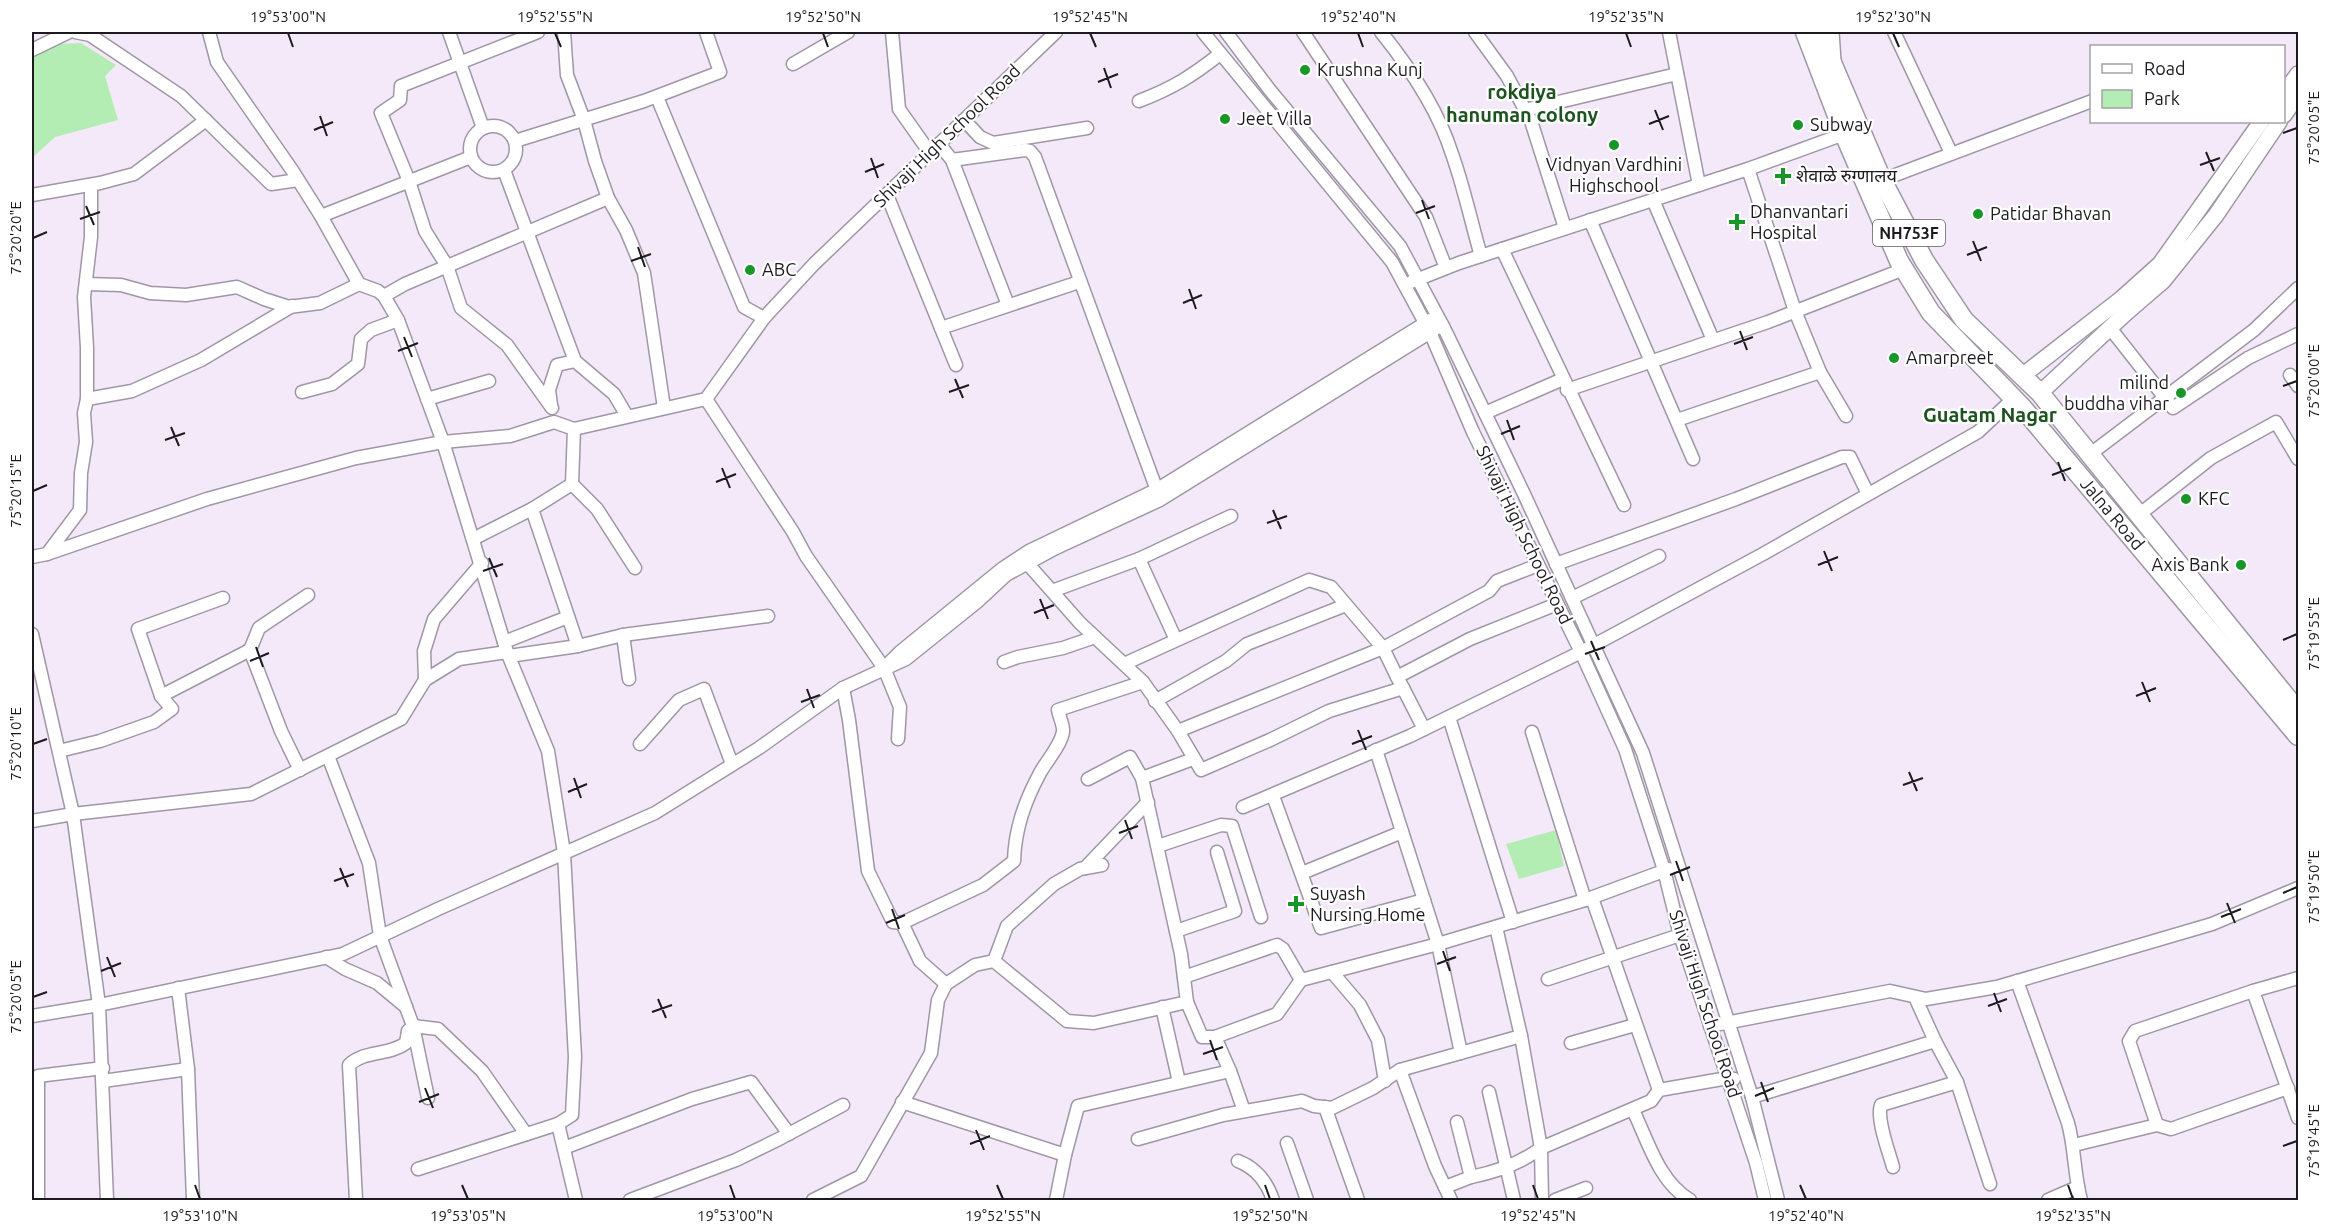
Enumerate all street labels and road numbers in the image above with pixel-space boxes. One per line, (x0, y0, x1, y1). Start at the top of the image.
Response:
street label: Shivaji High School Road (869, 60, 1024, 211)
road number: NH753F (1873, 220, 1945, 246)
street label: Shivaji High School Road (1473, 442, 1577, 627)
street label: Jalna Road (2077, 473, 2149, 553)
street label: Shivaji High School Road (1666, 907, 1746, 1100)

